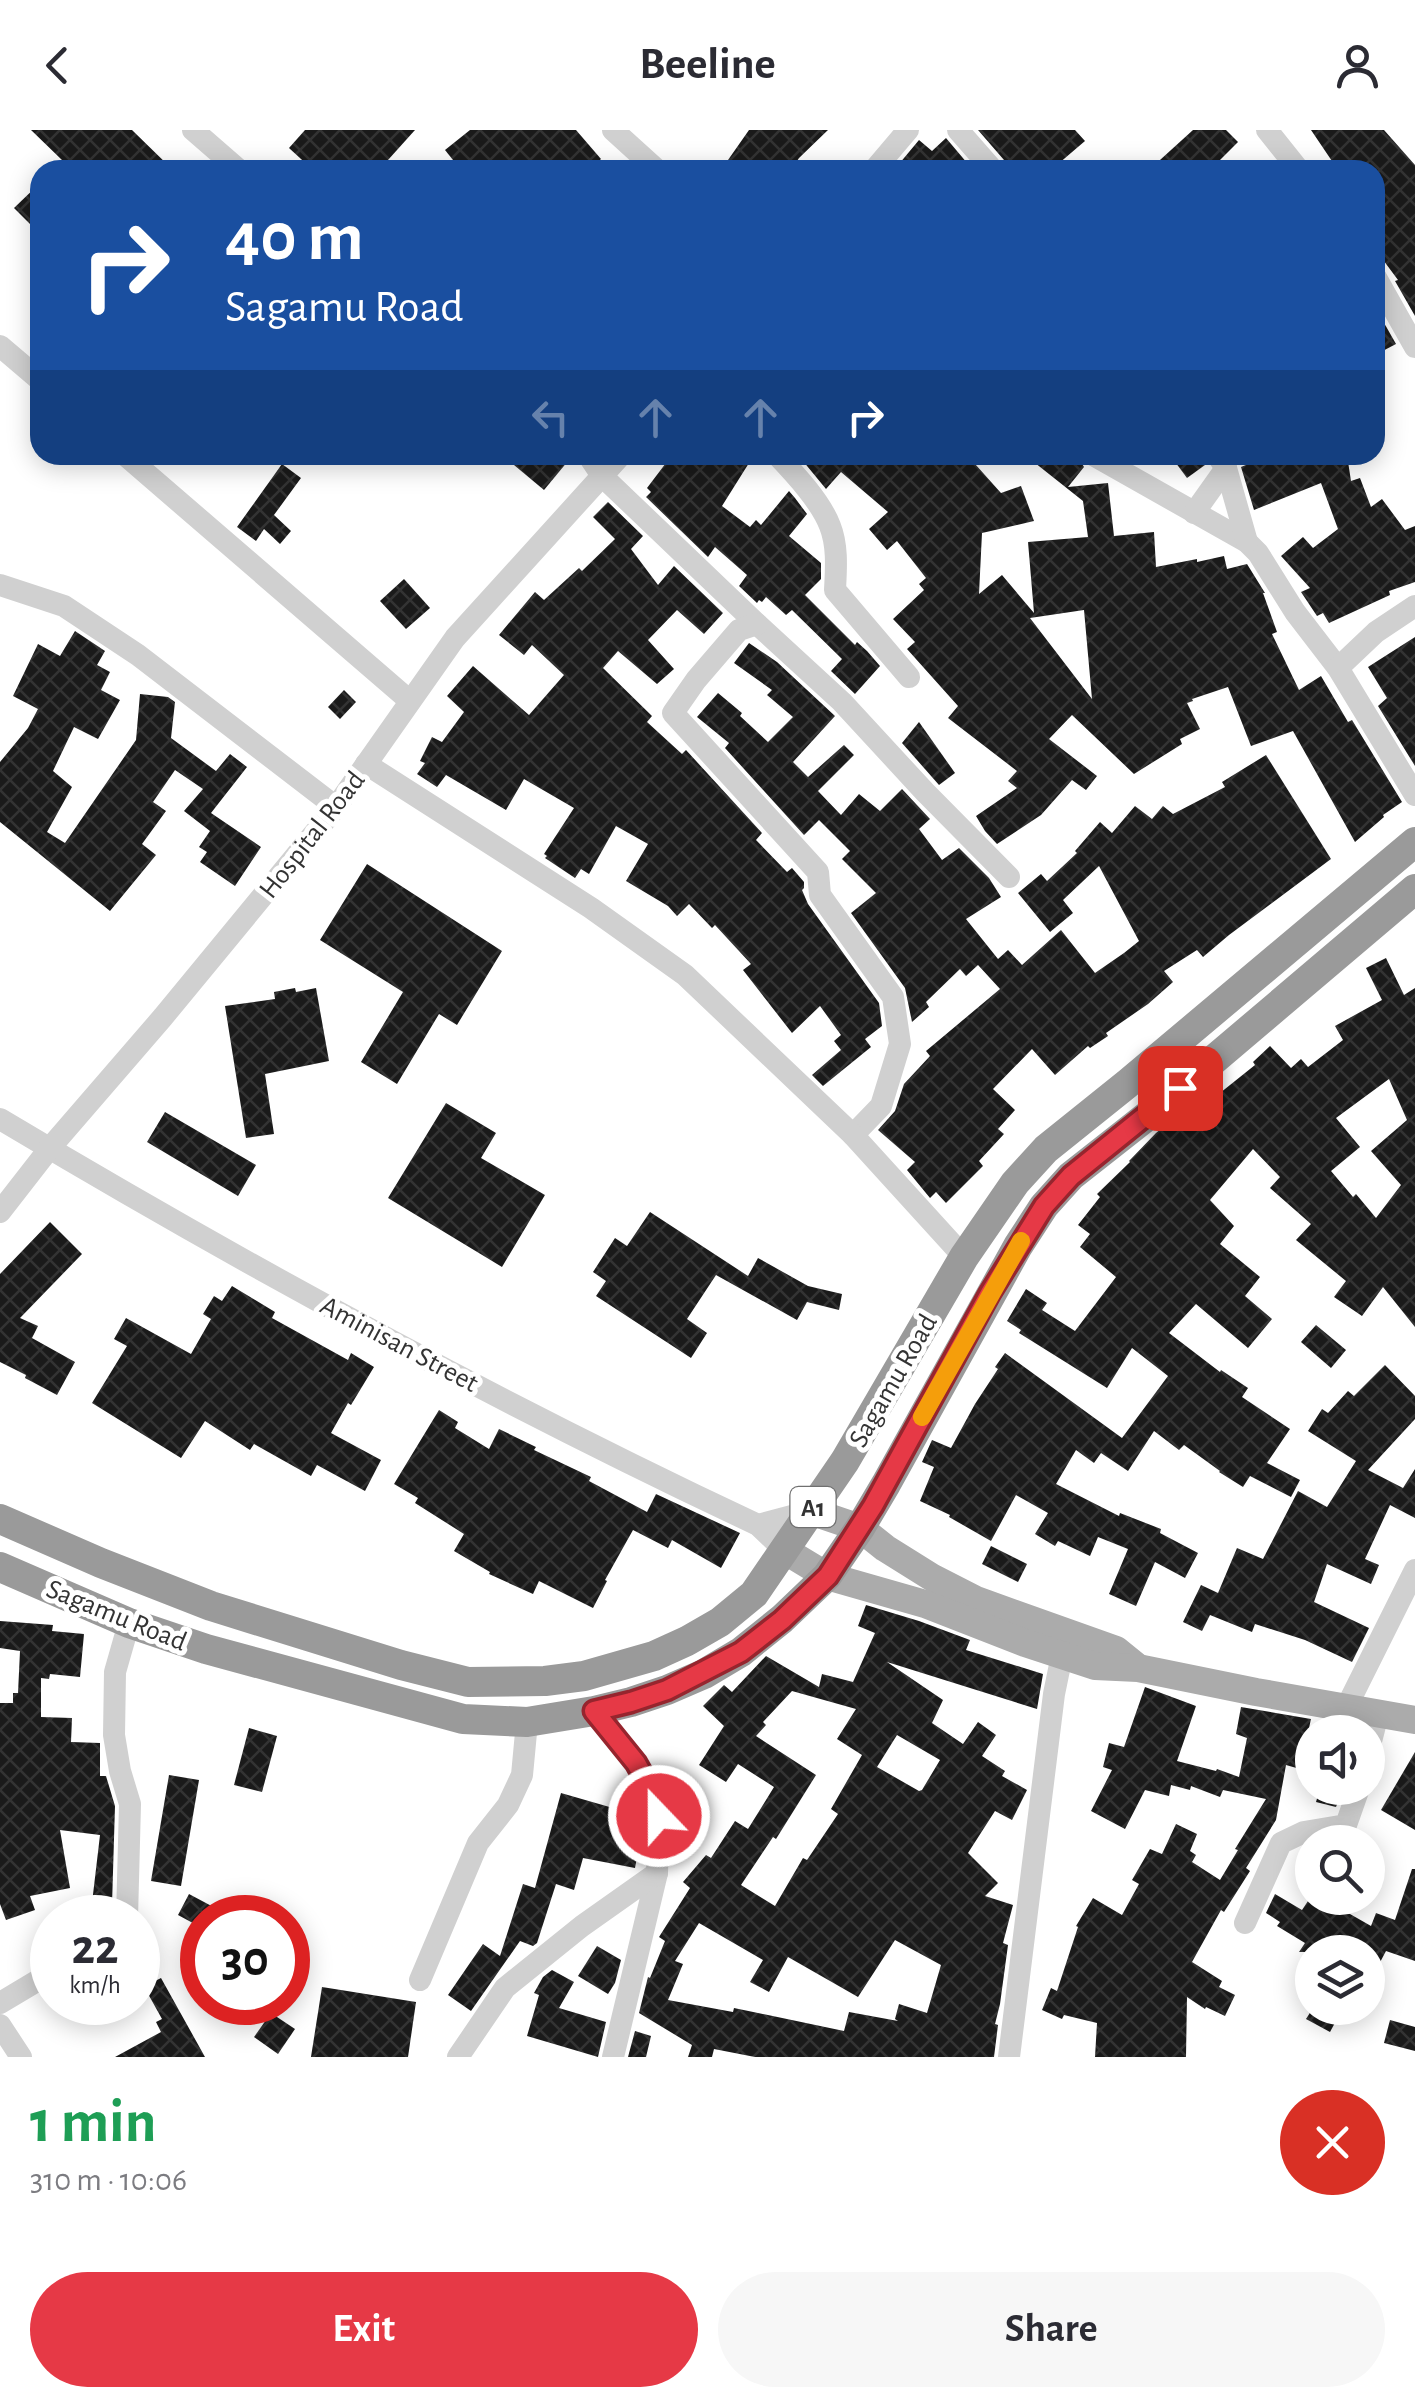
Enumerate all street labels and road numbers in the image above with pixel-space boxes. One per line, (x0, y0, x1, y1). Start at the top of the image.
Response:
street label: Hospital Road (254, 766, 371, 904)
street label: Aminisan Street (316, 1291, 483, 1398)
street label: Sagamu Road (844, 1310, 943, 1452)
road number: A1 (790, 1487, 836, 1527)
street label: Sagamu Road (42, 1575, 190, 1657)

